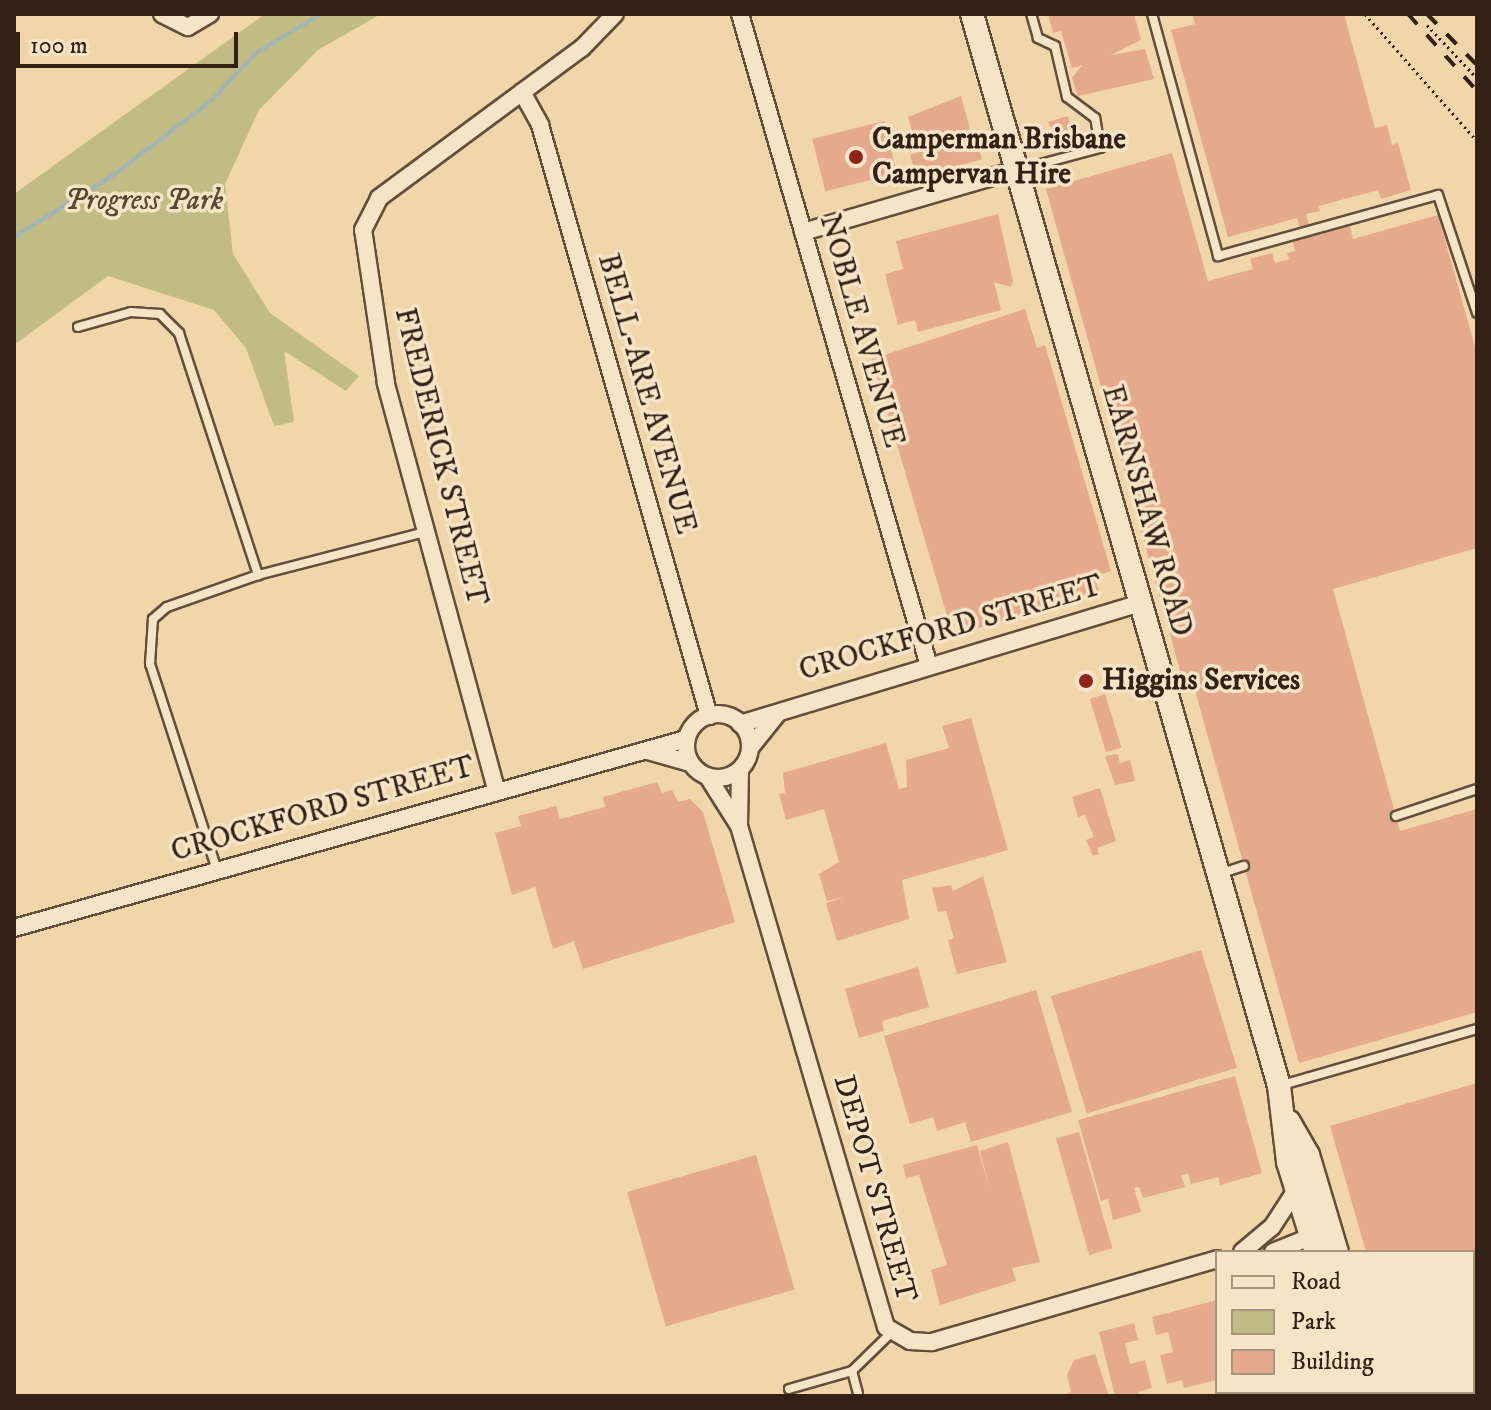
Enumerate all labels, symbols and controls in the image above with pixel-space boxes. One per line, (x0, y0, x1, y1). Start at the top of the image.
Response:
scale bar (20, 16, 242, 66)
text: 100 m (30, 31, 88, 61)
place label: Camperman Brisbane Campervan Hire (872, 122, 1126, 192)
marker: Camperman Brisbane Campervan Hire (847, 148, 865, 166)
park label: Progress Park (65, 183, 223, 219)
street label: NOBLE AVENUE (810, 210, 912, 452)
street label: BELL-ARE AVENUE (589, 250, 703, 538)
street label: FREDERICK STREET (386, 304, 494, 610)
street label: EARNSHAW ROAD (1093, 381, 1199, 641)
street label: CROCKFORD STREET (795, 568, 1107, 690)
place label: Higgins Services (1102, 663, 1300, 699)
marker: Higgins Services (1077, 672, 1095, 690)
street label: CROCKFORD STREET (167, 749, 479, 871)
street label: DEPOT STREET (824, 1071, 924, 1307)
legend (1215, 1250, 1475, 1394)
text: Road (1291, 1267, 1341, 1297)
text: Park (1291, 1307, 1336, 1337)
text: Building (1291, 1347, 1374, 1377)

